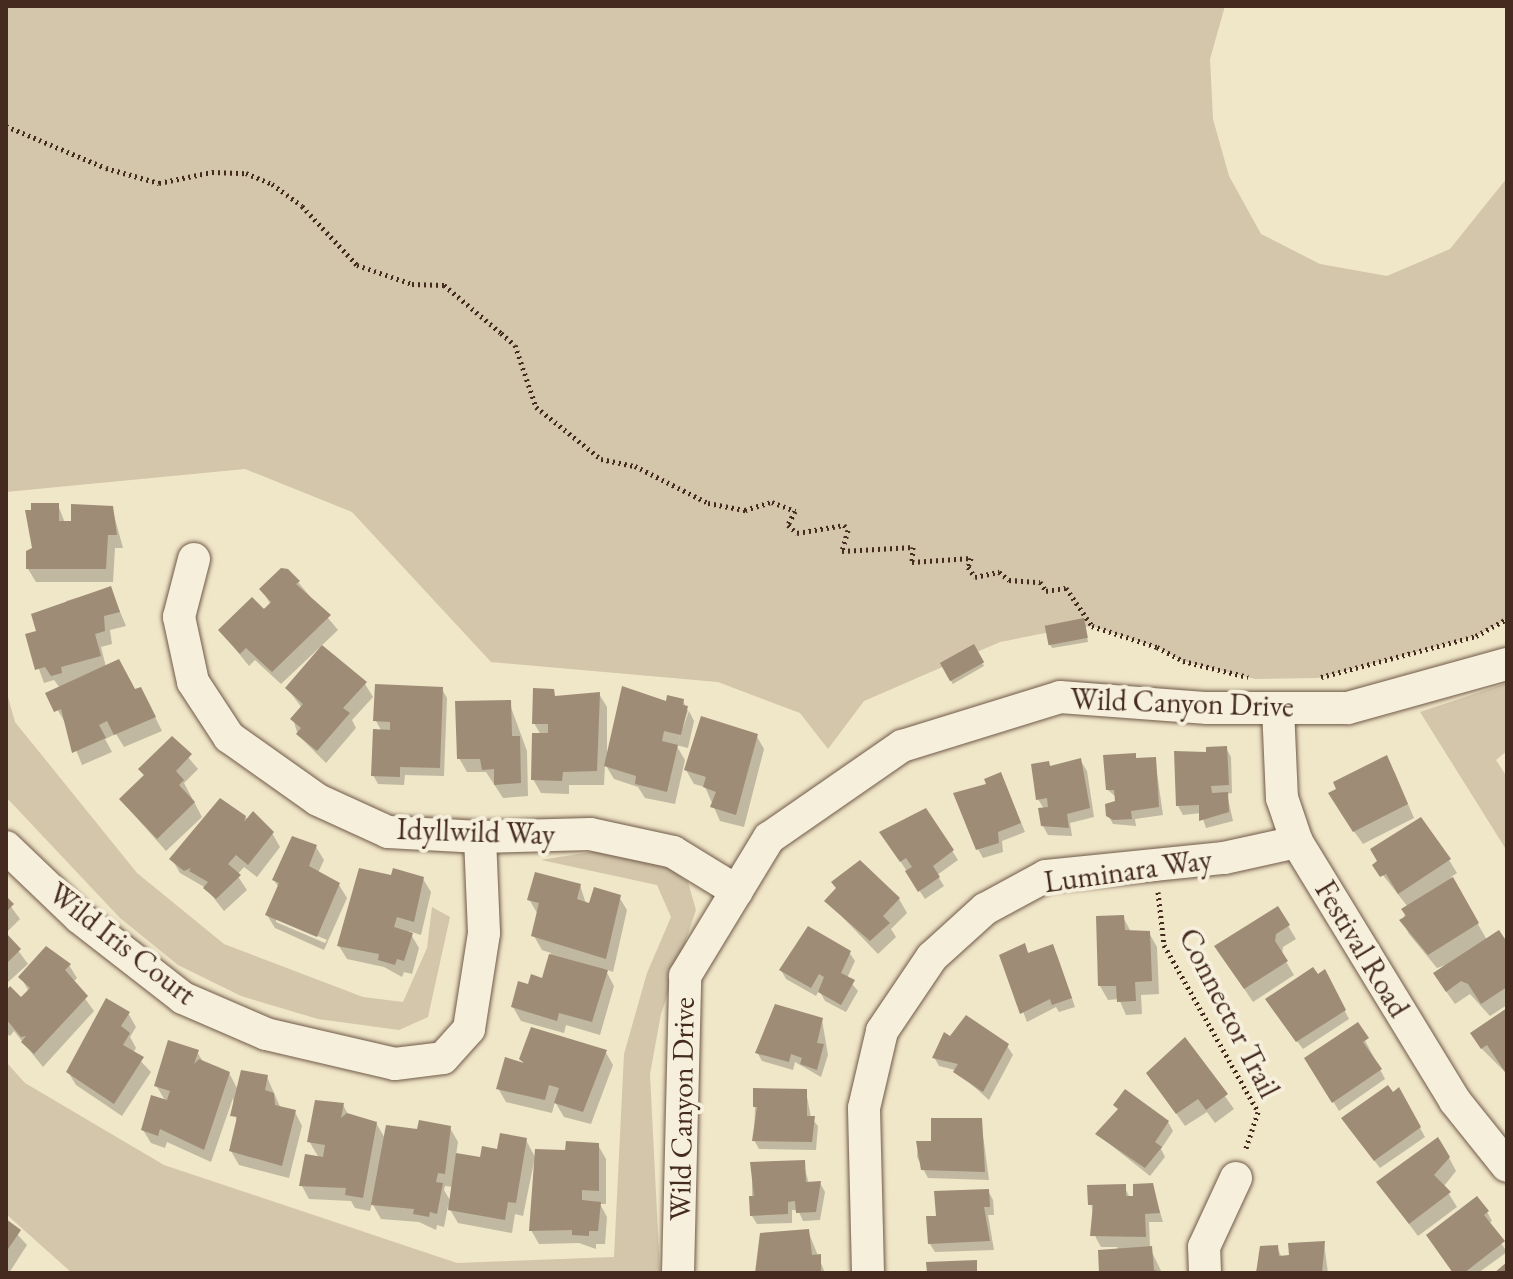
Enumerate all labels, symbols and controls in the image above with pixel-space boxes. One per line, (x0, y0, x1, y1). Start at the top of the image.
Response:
street label: Wild Canyon Drive (1070, 681, 1294, 725)
street label: Idyllwild Way (396, 811, 556, 853)
street label: Luminara Way (1042, 841, 1214, 901)
street label: Festival Road (1307, 874, 1417, 1024)
street label: Wild Iris Court (41, 875, 203, 1013)
street label: Connector Trail (1171, 922, 1287, 1104)
street label: Wild Canyon Drive (662, 997, 702, 1221)

